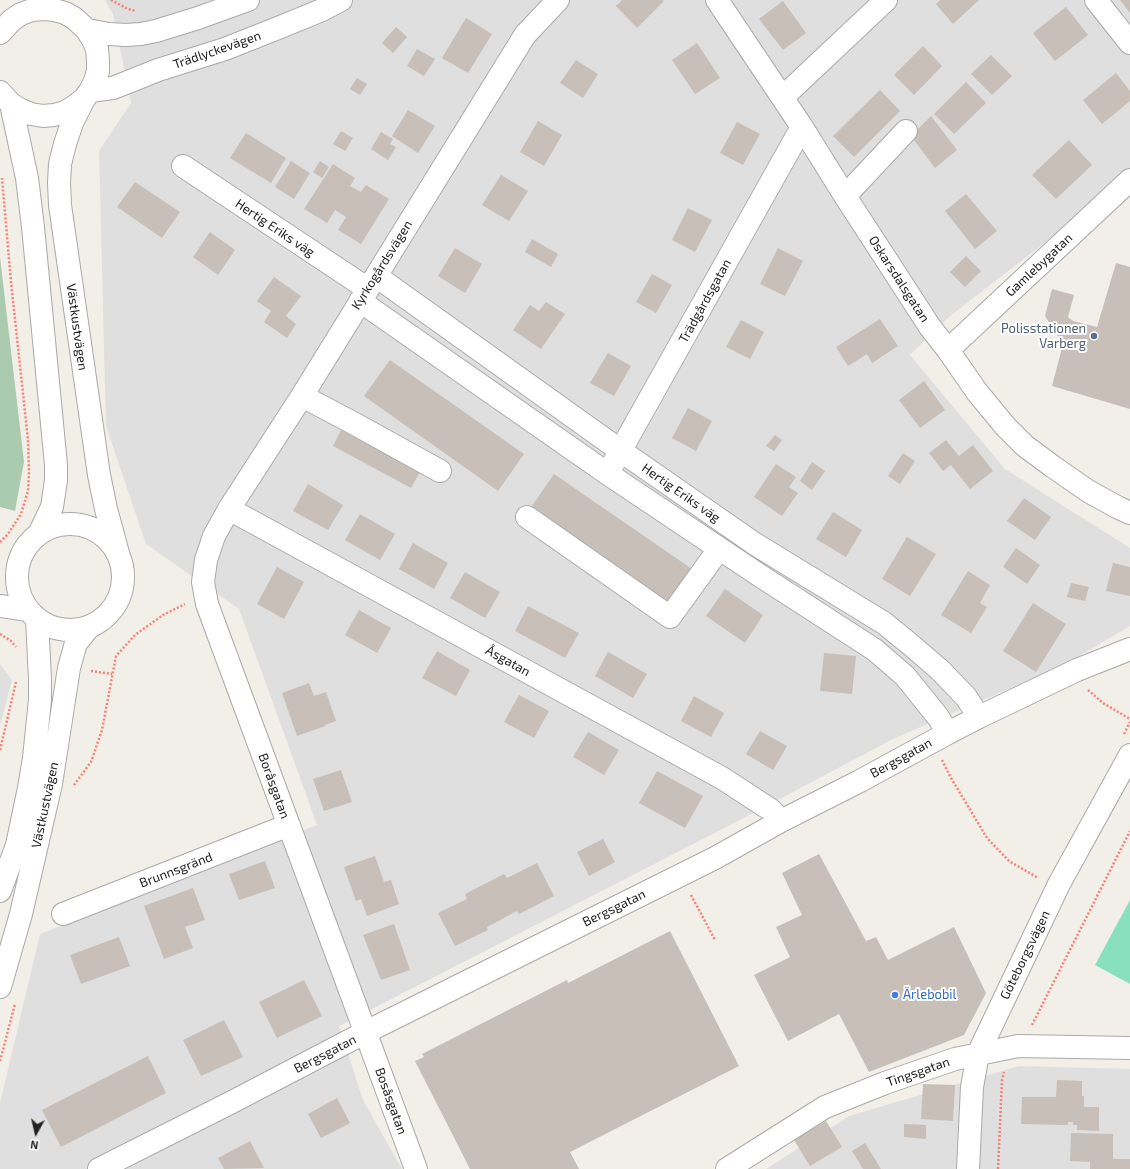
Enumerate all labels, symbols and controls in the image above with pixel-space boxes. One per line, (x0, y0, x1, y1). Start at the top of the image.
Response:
street label: Trädlyckevägen (171, 28, 263, 72)
street label: Hertig Eriks väg (232, 196, 318, 260)
street label: Kyrkogårdsvägen (348, 217, 416, 313)
street label: Gamlebygatan (1002, 230, 1076, 300)
street label: Oskarsdalsgatan (865, 233, 933, 325)
street label: Trädgårdsgatan (675, 256, 735, 346)
street label: Västkustvägen (63, 283, 91, 371)
place label: Polisstationen Varberg (1001, 321, 1086, 352)
marker: Polisstationen Varberg (1089, 331, 1099, 341)
street label: Hertig Eriks väg (639, 460, 723, 526)
street label: Åsgatan (483, 642, 533, 680)
street label: Bergsgatan (867, 735, 935, 781)
street label: Boråsgatan (255, 751, 293, 821)
street label: Västkustvägen (28, 761, 62, 849)
street label: Brunnsgränd (137, 849, 215, 891)
street label: Bergsgatan (580, 886, 648, 930)
street label: Göteborgsvägen (997, 908, 1053, 1002)
place label: Ärlebobil (903, 987, 956, 1003)
marker: Ärlebobil (890, 990, 900, 1000)
street label: Bergsgatan (291, 1032, 359, 1076)
street label: Tingsgatan (884, 1054, 952, 1090)
street label: Bosåsgatan (372, 1066, 410, 1136)
north arrow (16, 1113, 56, 1153)
text: N (29, 1138, 39, 1152)

